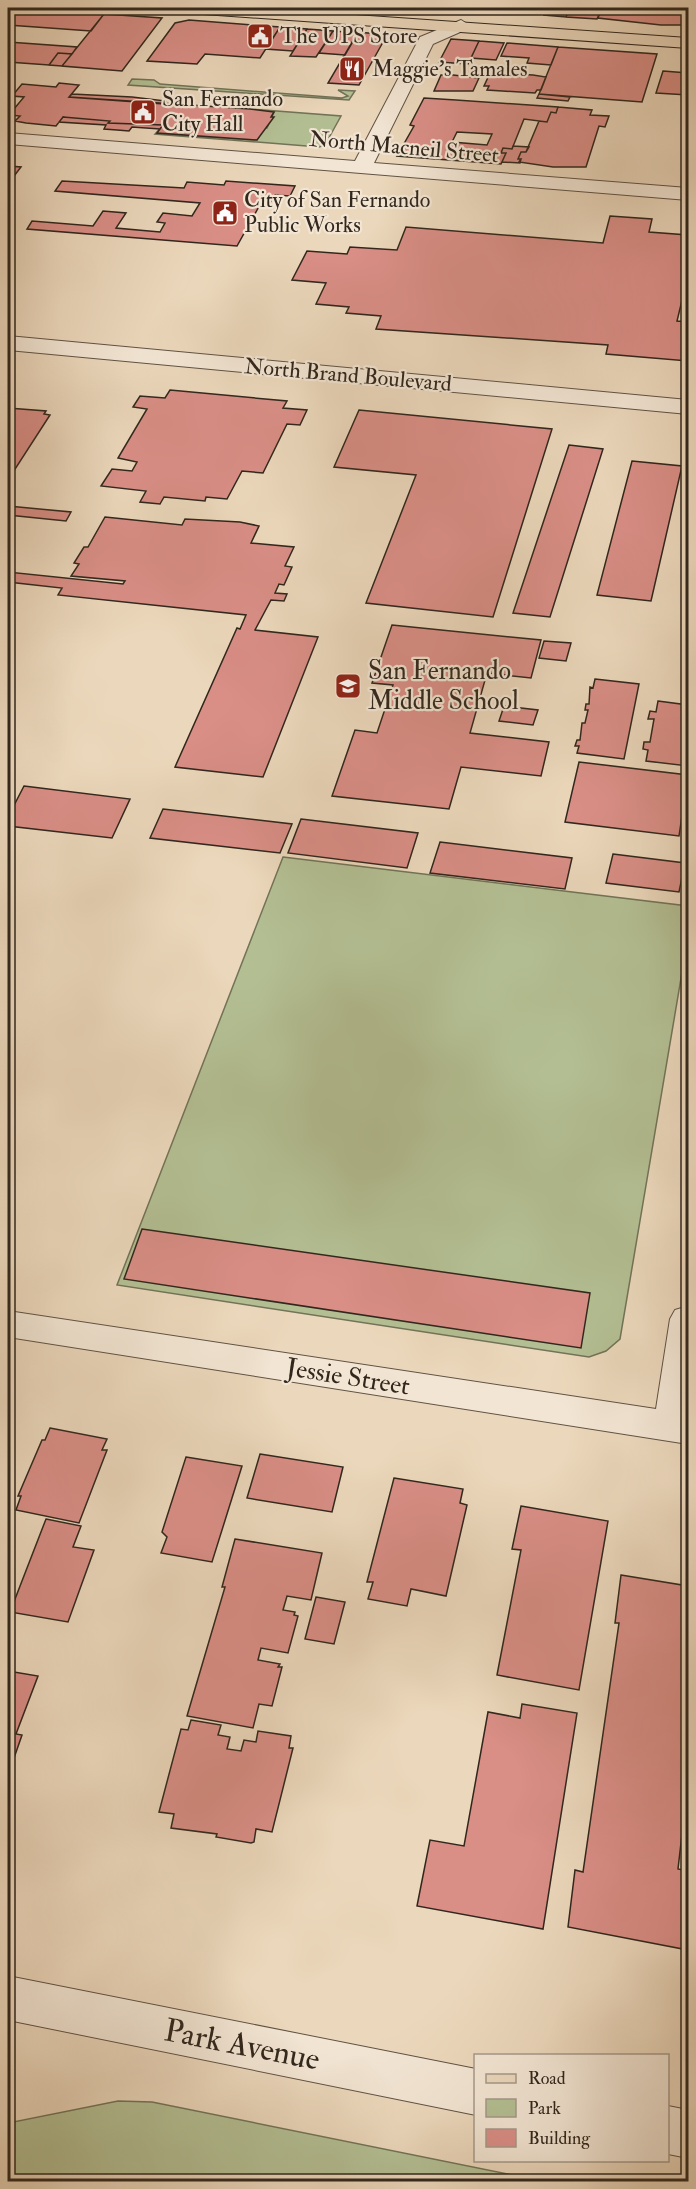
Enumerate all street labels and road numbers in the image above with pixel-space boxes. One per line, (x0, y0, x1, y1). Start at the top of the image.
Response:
street label: North Macneil Street (308, 125, 500, 169)
street label: North Brand Boulevard (243, 352, 453, 398)
street label: Jessie Street (283, 1351, 412, 1403)
street label: Park Avenue (161, 2010, 323, 2080)

